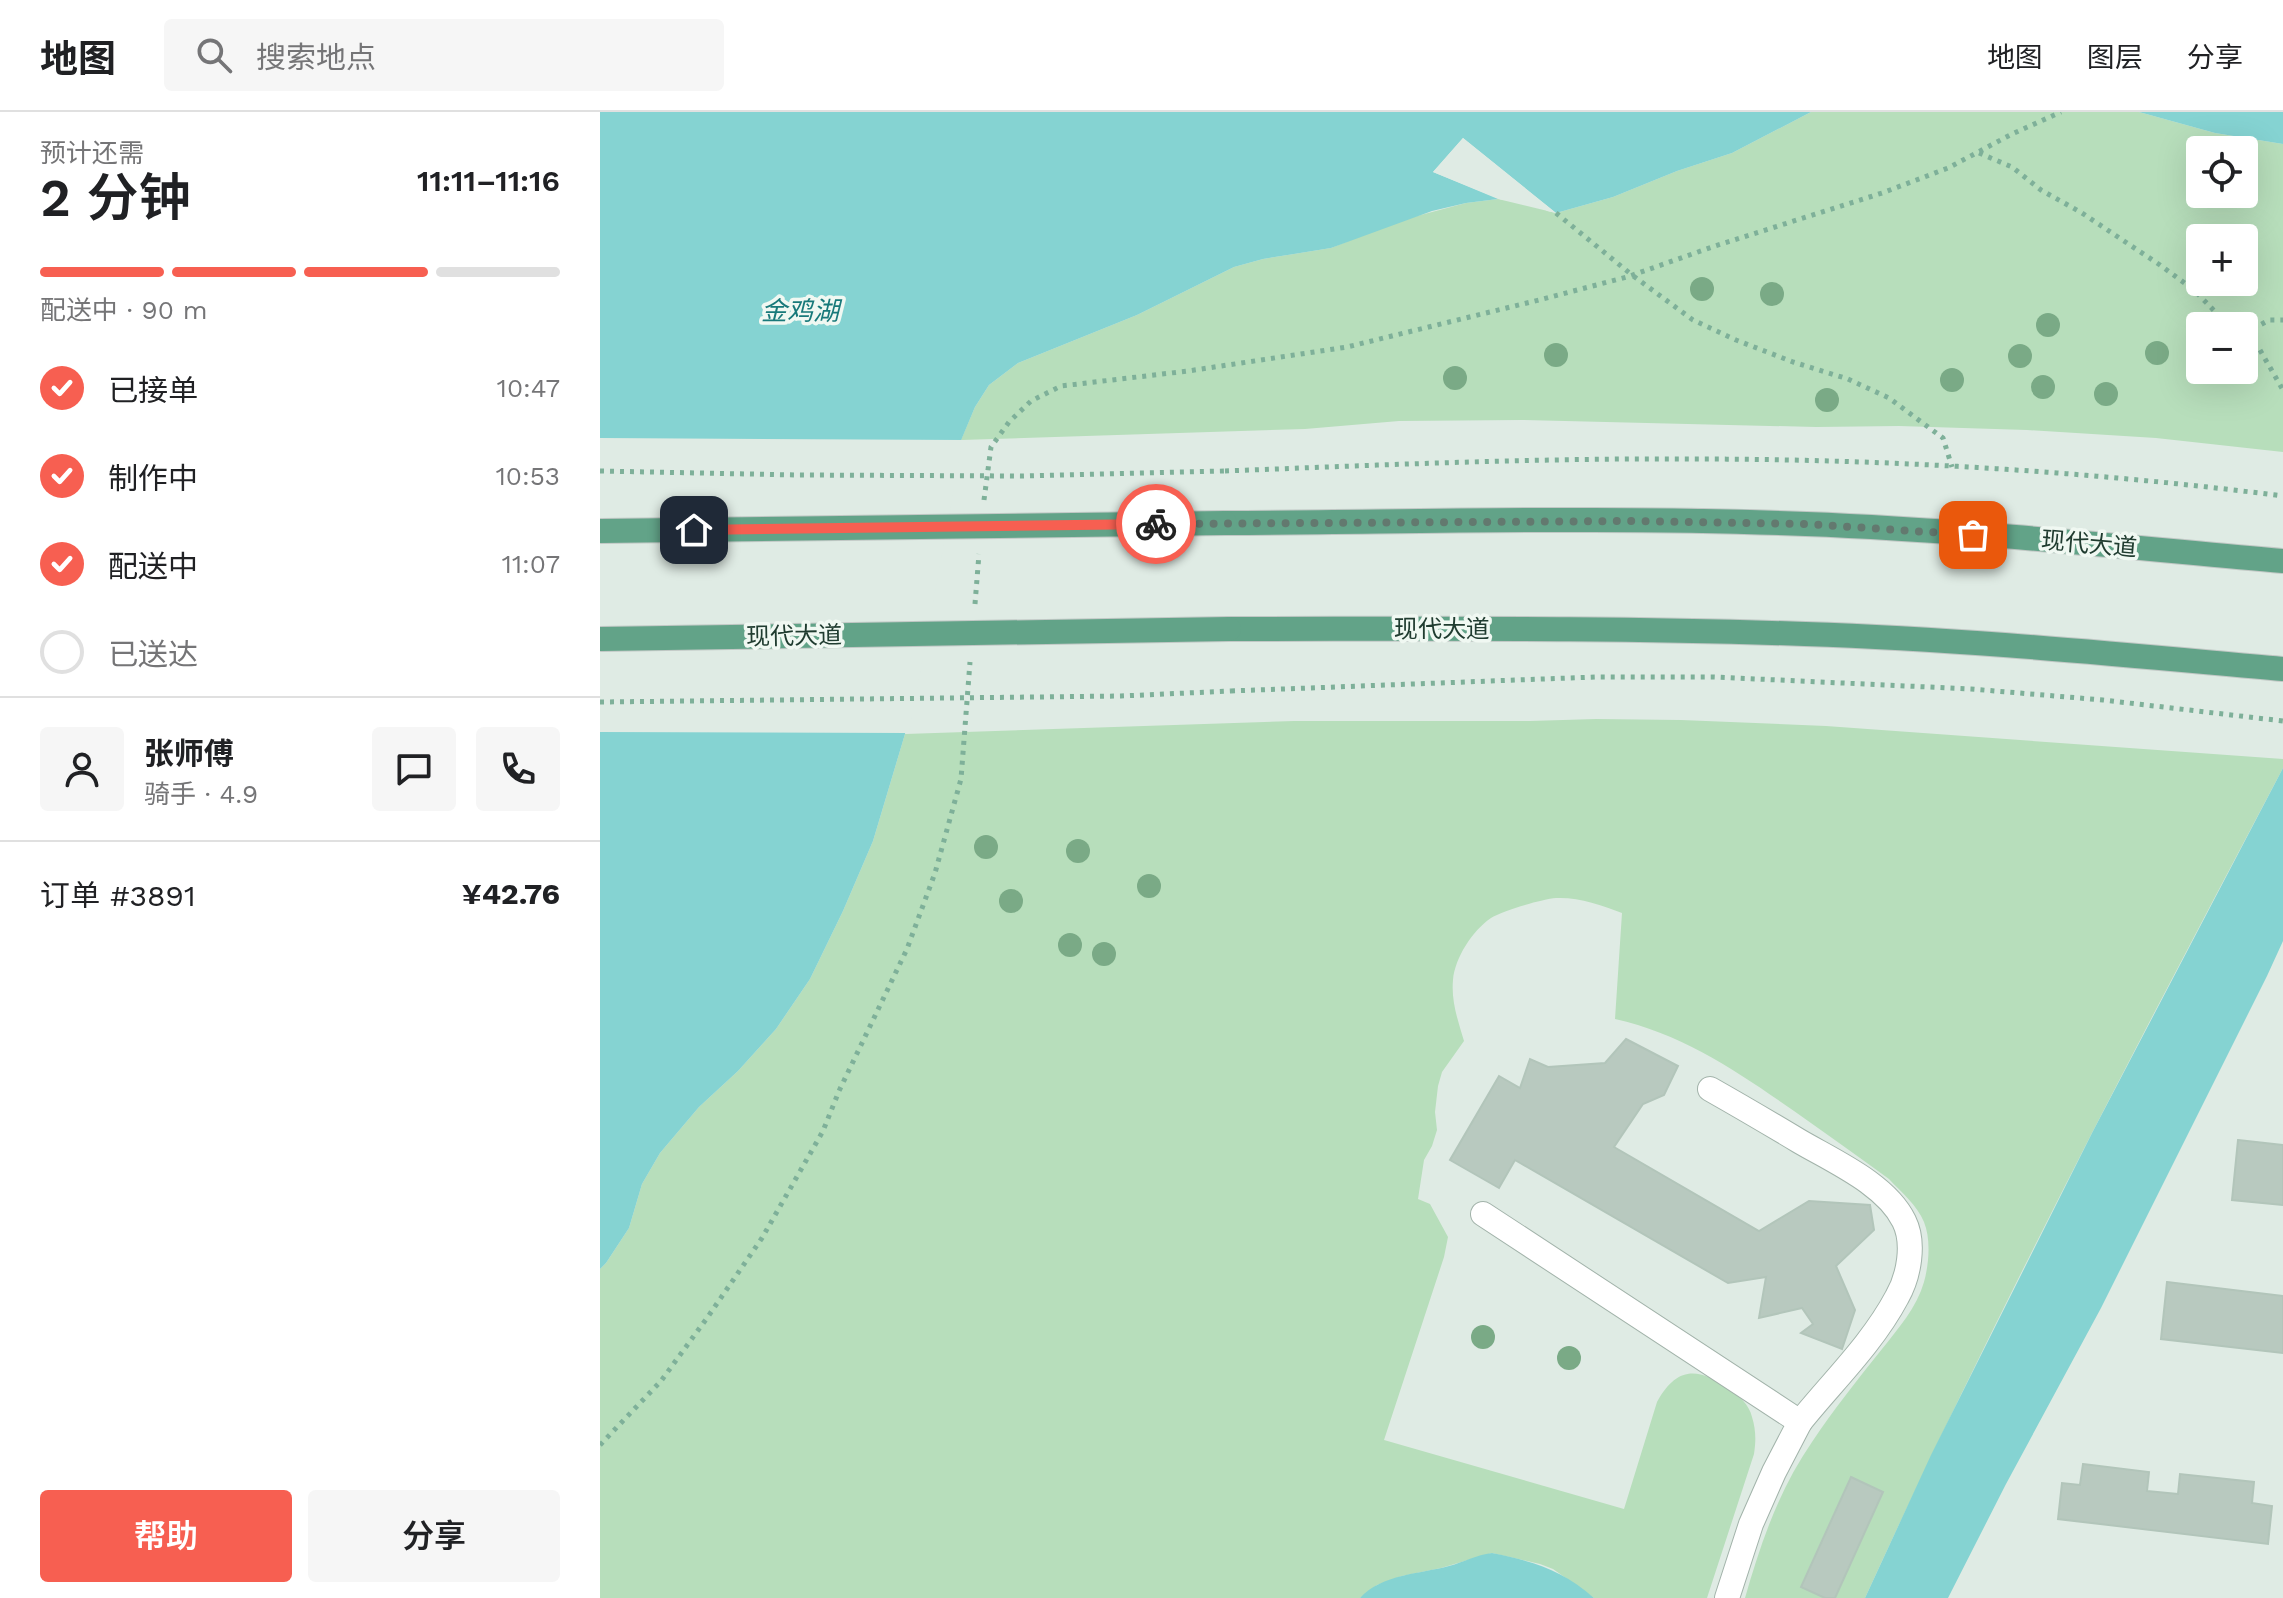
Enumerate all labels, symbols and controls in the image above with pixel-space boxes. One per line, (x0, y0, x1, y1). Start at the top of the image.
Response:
search box (164, 19, 724, 91)
icon: search (192, 33, 236, 77)
text: 地图 (40, 37, 116, 81)
text: 搜索地点 (256, 40, 376, 75)
text: 地图 (1987, 41, 2043, 74)
text: 图层 (2087, 41, 2143, 74)
text: 分享 (2187, 41, 2243, 74)
map controls (2186, 136, 2258, 384)
button: locate (2186, 136, 2258, 208)
text: 预计还需 (40, 138, 144, 168)
text: 11:11–11:16 (417, 163, 560, 198)
text: 2 分钟 (40, 168, 191, 229)
button: + (2186, 224, 2258, 296)
text: 配送中 · 90 m (40, 295, 207, 325)
water label: 金鸡湖 (761, 296, 843, 326)
button: − (2186, 312, 2258, 384)
icon: check (40, 366, 84, 410)
text: 已接单 (108, 373, 198, 408)
text: 10:47 (497, 373, 560, 403)
icon: check (40, 454, 84, 498)
text: 制作中 (108, 461, 198, 496)
text: 10:53 (496, 461, 560, 491)
courier (1116, 484, 1196, 564)
pin (660, 496, 728, 564)
pin (1939, 501, 2007, 569)
icon: bike (1134, 502, 1178, 546)
icon: home (672, 508, 716, 552)
icon: bag (1951, 513, 1995, 557)
street label: 现代大道 (2040, 526, 2138, 562)
icon: check (40, 542, 84, 586)
text: 配送中 (108, 549, 198, 584)
text: 11:07 (502, 549, 560, 579)
street label: 现代大道 (1394, 615, 1490, 643)
street label: 现代大道 (746, 621, 842, 651)
text: 已送达 (108, 637, 198, 672)
button: person (40, 727, 124, 811)
button: chat (372, 727, 456, 811)
button: phone (476, 727, 560, 811)
text: 张师傅 (144, 736, 234, 771)
text: 骑手 · 4.9 (144, 779, 258, 809)
text: ¥42.76 (462, 876, 560, 911)
text: 订单 #3891 (40, 878, 196, 913)
button: 帮助 (40, 1490, 292, 1582)
button: 分享 (308, 1490, 560, 1582)

